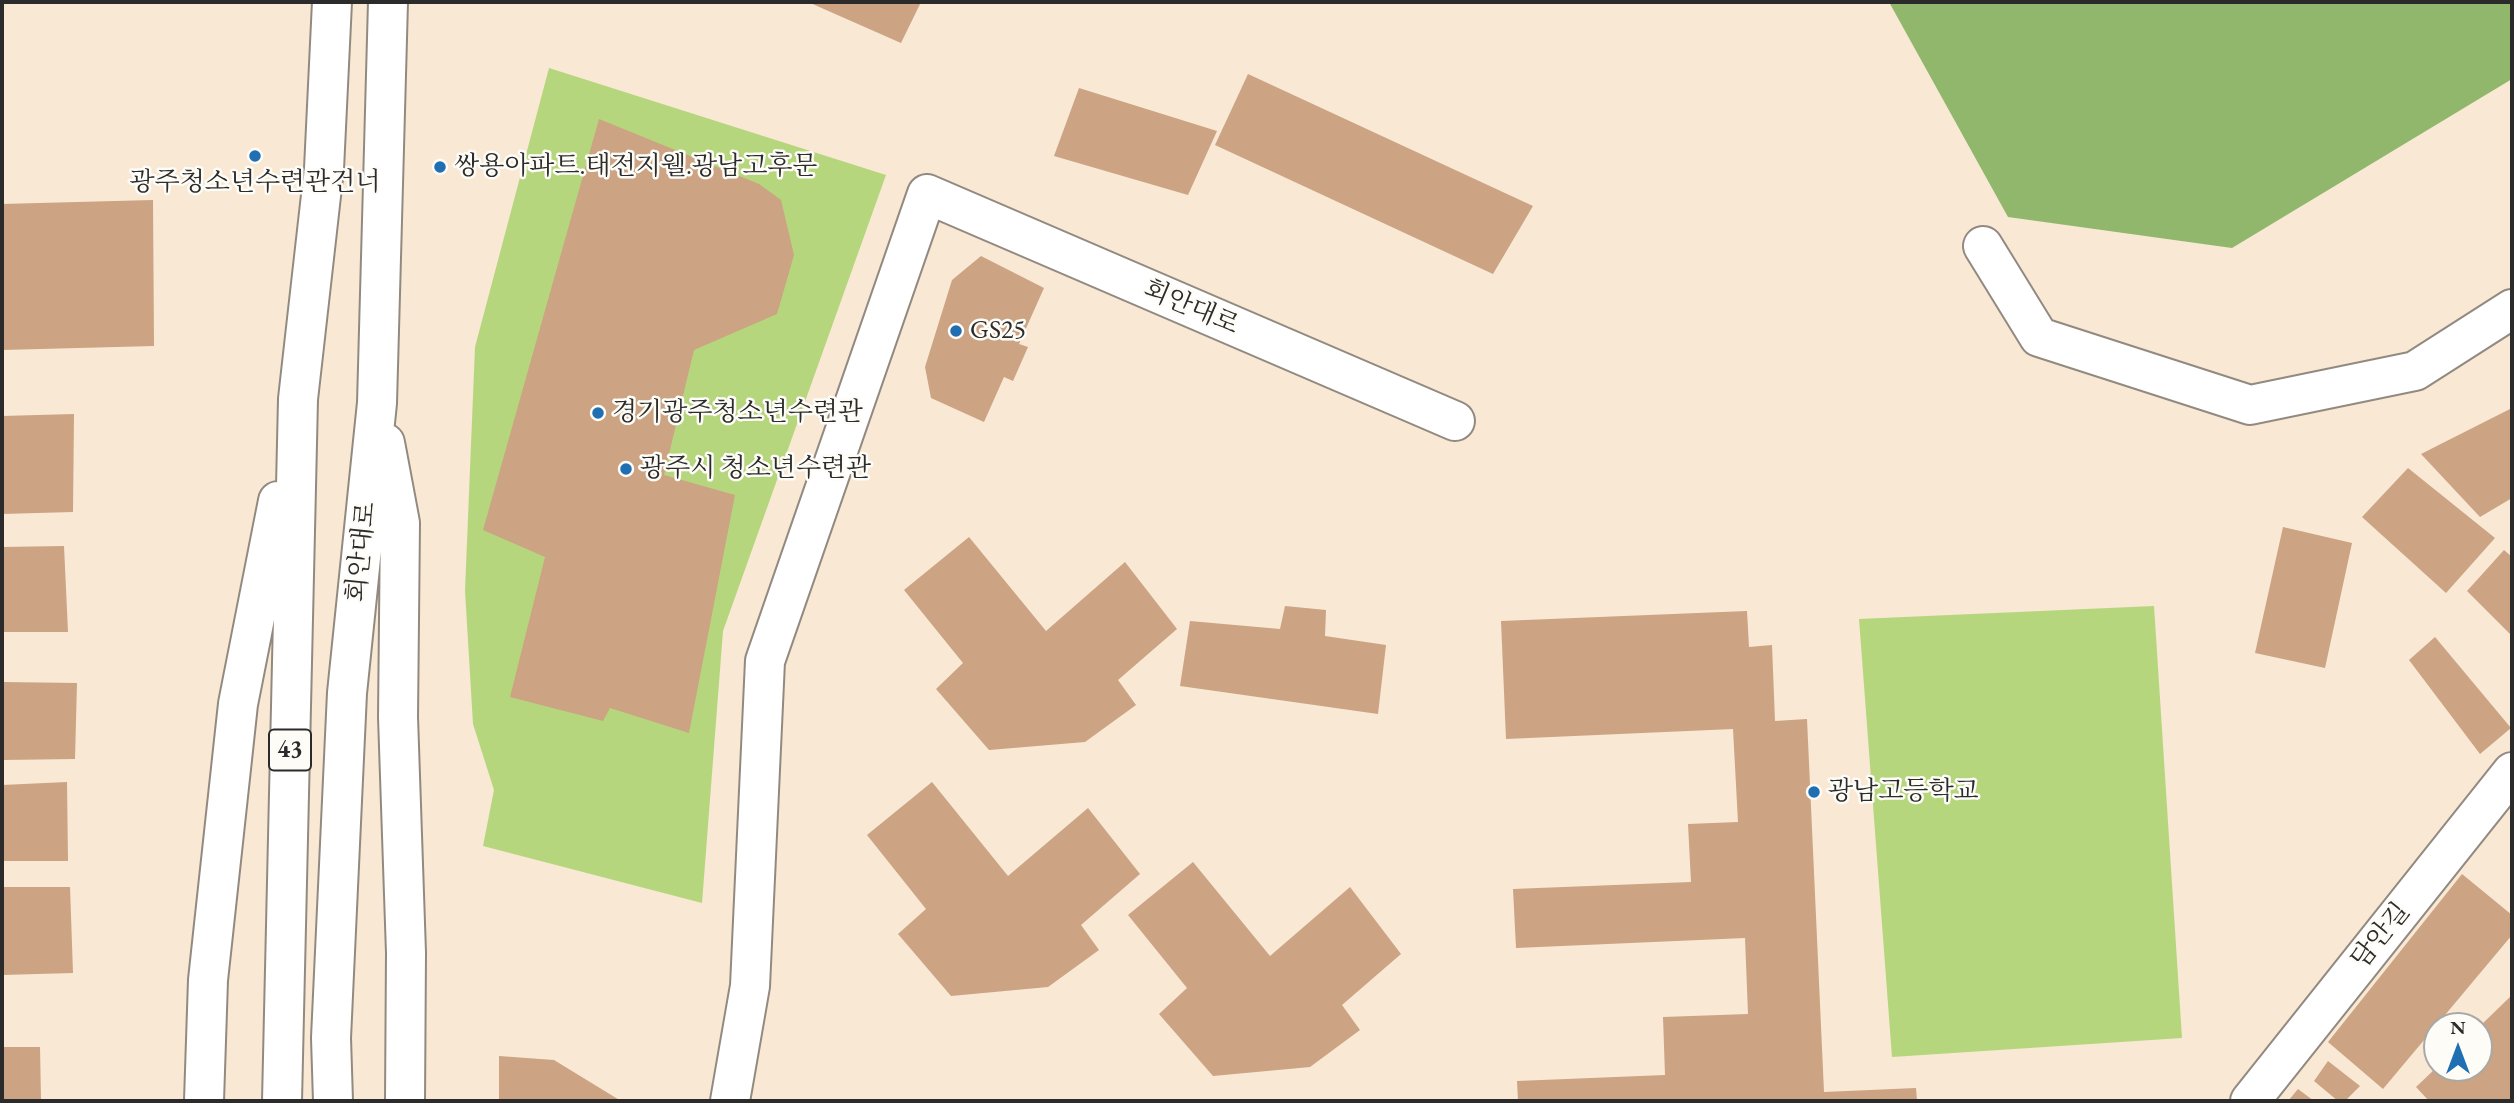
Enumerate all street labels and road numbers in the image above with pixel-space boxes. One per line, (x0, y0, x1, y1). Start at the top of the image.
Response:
street label: 회안대로 (1139, 274, 1243, 342)
street label: 회안대로 (341, 500, 383, 604)
road number: 43 (269, 730, 311, 770)
street label: 담안길 (2345, 897, 2417, 975)

